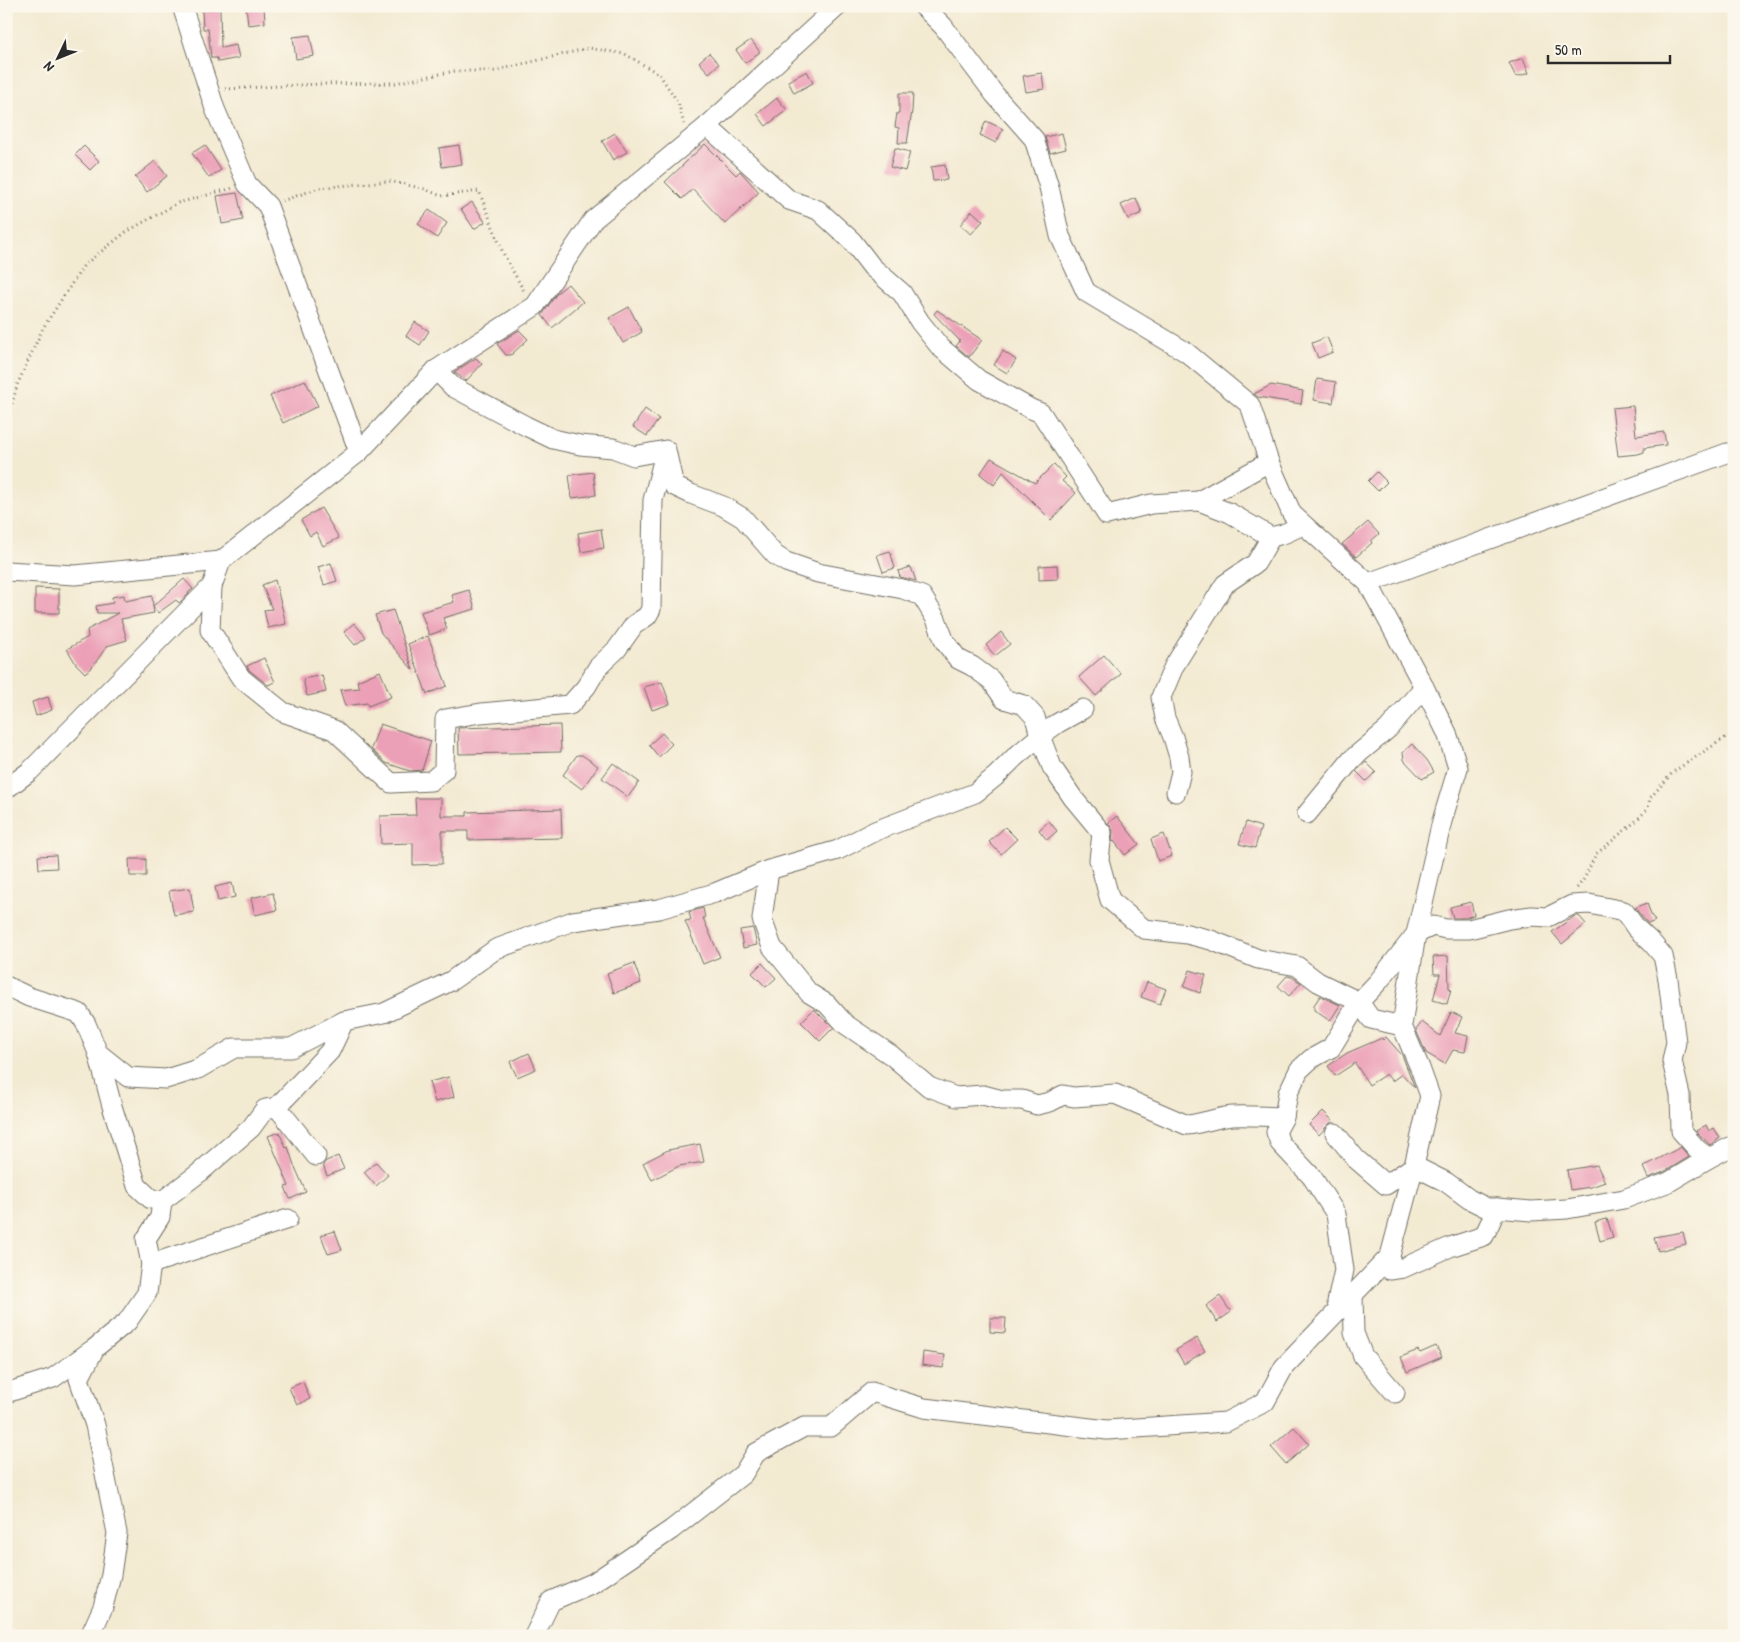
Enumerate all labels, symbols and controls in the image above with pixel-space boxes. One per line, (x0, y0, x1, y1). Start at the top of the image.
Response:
north arrow (32, 32, 82, 82)
scale bar (1548, 32, 1670, 64)
text: 50 m (1555, 39, 1582, 60)
text: N (38, 58, 58, 76)

